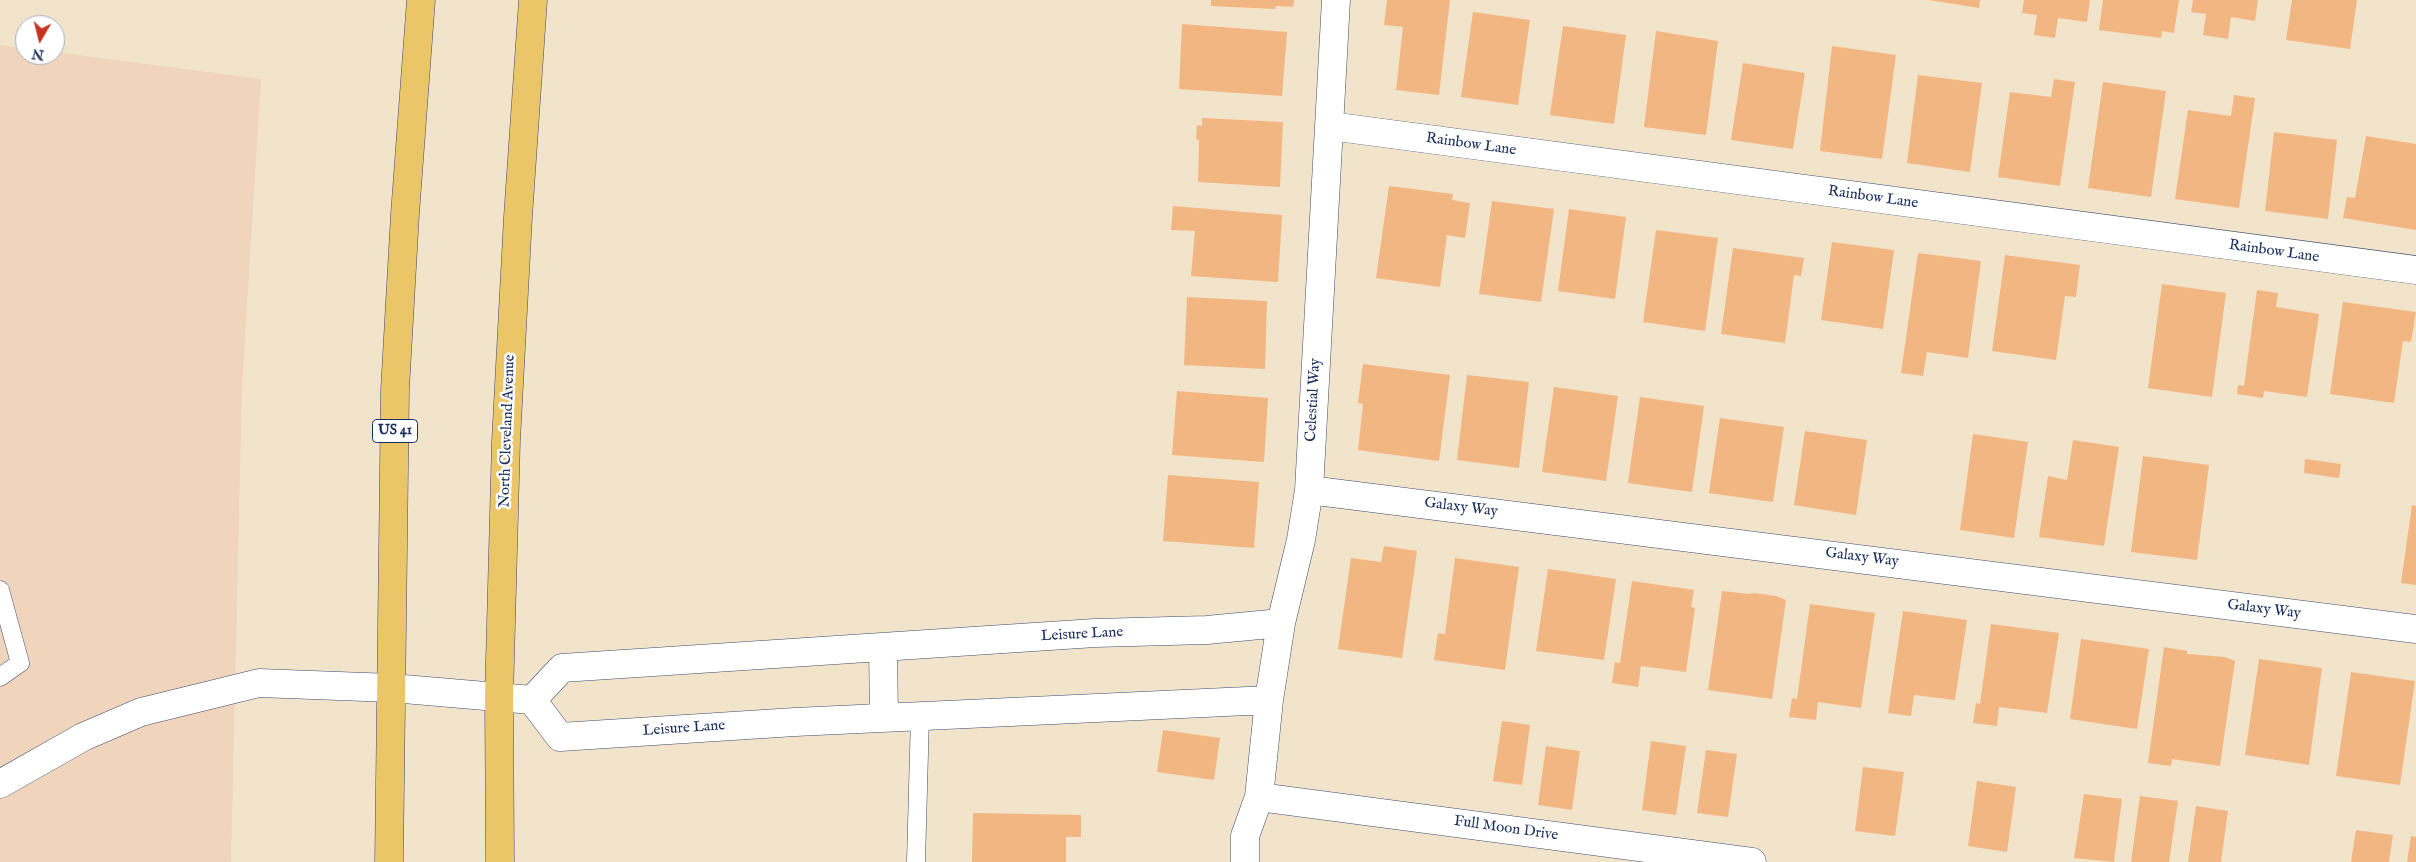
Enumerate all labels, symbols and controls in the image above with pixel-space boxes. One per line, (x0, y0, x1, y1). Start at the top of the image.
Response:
north arrow (15, 15, 65, 65)
text: N (31, 44, 45, 64)
street label: Rainbow Lane (1425, 130, 1517, 160)
street label: Rainbow Lane (1827, 183, 1919, 213)
street label: Rainbow Lane (2228, 237, 2320, 267)
street label: North Cleveland Avenue (496, 354, 520, 508)
street label: Celestial Way (1303, 358, 1325, 442)
road number: US 41 (372, 420, 418, 442)
street label: Galaxy Way (1423, 495, 1499, 521)
street label: Galaxy Way (1824, 545, 1900, 571)
street label: Galaxy Way (2226, 597, 2302, 623)
street label: Leisure Lane (1040, 624, 1124, 646)
street label: Leisure Lane (642, 717, 726, 741)
street label: Full Moon Drive (1453, 813, 1559, 845)

